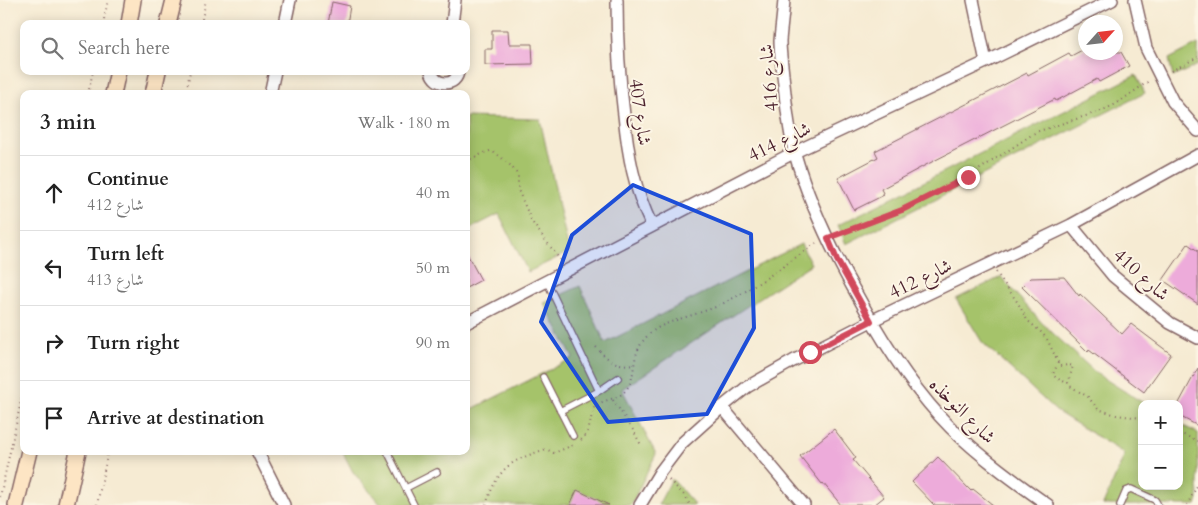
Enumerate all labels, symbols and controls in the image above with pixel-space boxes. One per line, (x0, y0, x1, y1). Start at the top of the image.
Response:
north arrow (1078, 15, 1123, 60)
search box (20, 20, 470, 75)
icon: search (38, 34, 66, 62)
text: Search here (78, 35, 170, 61)
street label: شارع 416 (753, 43, 787, 113)
street label: شارع 407 (620, 77, 658, 148)
text: 3 min (40, 108, 96, 137)
text: Walk · 180 m (358, 112, 450, 134)
street label: شارع 414 (743, 115, 816, 170)
text: Continue (87, 166, 169, 192)
route end (957, 166, 980, 189)
icon: ahead (40, 179, 68, 207)
text: 40 m (416, 182, 450, 204)
text: شارع 412 (87, 194, 144, 216)
text: Turn left (87, 241, 164, 267)
street label: شارع 410 (1106, 243, 1175, 308)
street label: شارع 412 (884, 252, 957, 307)
icon: left (40, 254, 68, 282)
text: 50 m (416, 257, 450, 279)
text: شارع 413 (87, 269, 144, 291)
icon: right (40, 329, 68, 357)
text: Turn right (87, 330, 179, 356)
text: 90 m (416, 332, 450, 354)
route start (799, 341, 822, 364)
street label: شارع النوخذه (922, 372, 1001, 451)
map controls (1138, 400, 1183, 490)
button: + (1138, 400, 1183, 445)
icon: arrive (40, 404, 68, 432)
text: Arrive at destination (87, 405, 264, 431)
button: − (1138, 445, 1183, 490)

